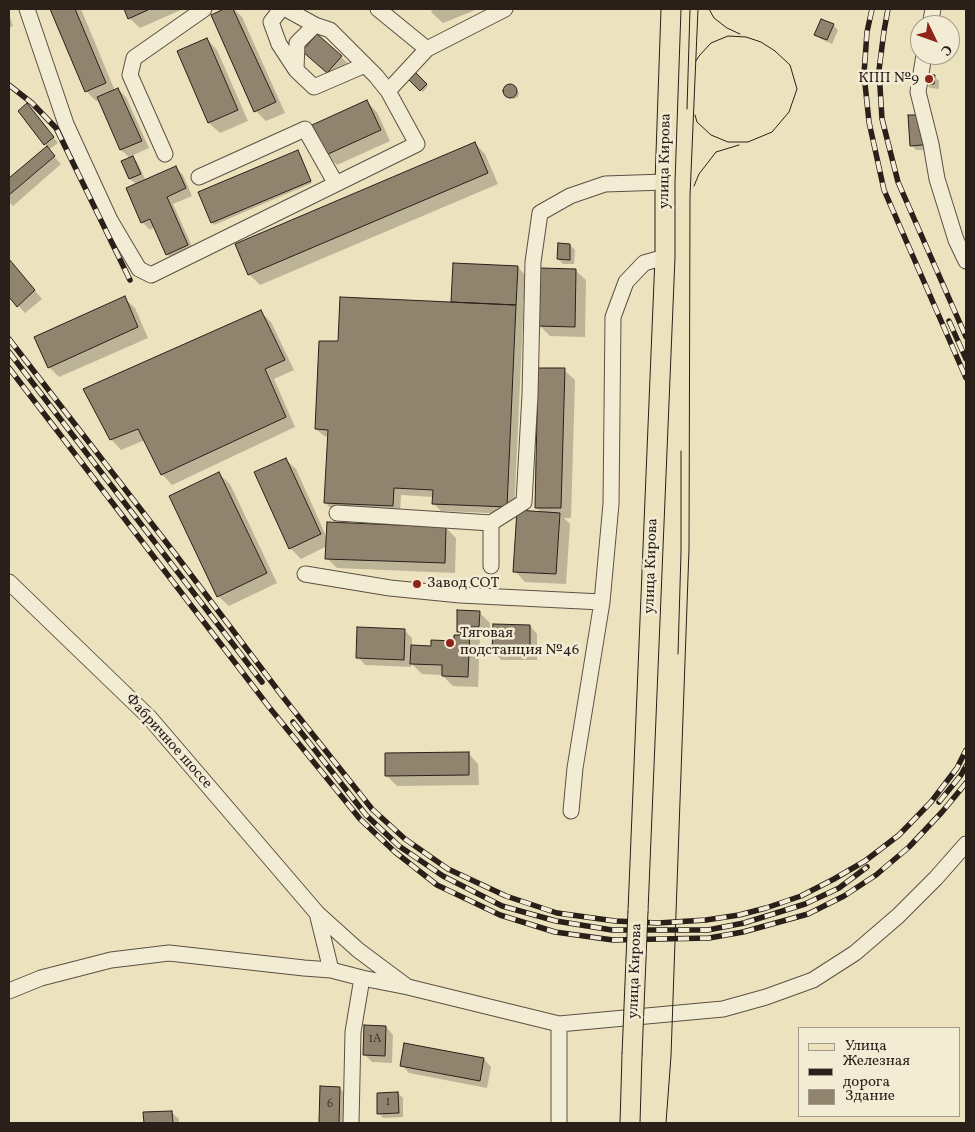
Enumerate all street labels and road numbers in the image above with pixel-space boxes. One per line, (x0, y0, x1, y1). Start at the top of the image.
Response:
street label: улица Кирова (656, 113, 676, 209)
street label: улица Кирова (641, 518, 663, 614)
street label: Фабричное шоссе (121, 691, 215, 793)
street label: улица Кирова (625, 923, 647, 1019)

